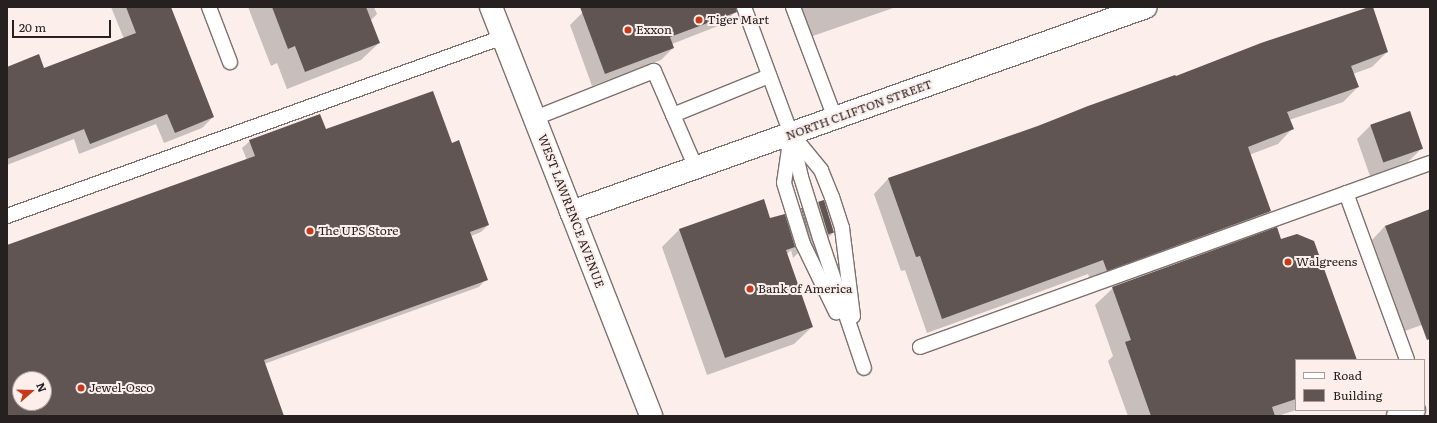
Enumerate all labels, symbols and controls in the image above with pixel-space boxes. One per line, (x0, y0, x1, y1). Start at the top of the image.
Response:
scale bar (14, 12, 113, 38)
place label: Tiger Mart (707, 13, 769, 27)
marker: Tiger Mart (694, 15, 704, 25)
text: 20 m (19, 18, 46, 36)
place label: Exxon (636, 23, 672, 37)
marker: Exxon (623, 25, 633, 35)
street label: NORTH CLIFTON STREET (784, 77, 934, 143)
street label: WEST LAWRENCE AVENUE (535, 132, 607, 290)
place label: The UPS Store (318, 224, 398, 238)
marker: The UPS Store (305, 226, 315, 236)
place label: Walgreens (1296, 255, 1357, 269)
marker: Walgreens (1283, 257, 1293, 267)
place label: Bank of America (758, 282, 852, 296)
marker: Bank of America (745, 284, 755, 294)
legend (1295, 359, 1425, 411)
text: Road (1333, 366, 1362, 384)
north arrow (12, 371, 52, 411)
text: N (33, 380, 51, 394)
place label: Jewel-Osco (89, 381, 153, 395)
marker: Jewel-Osco (76, 383, 86, 393)
text: Building (1333, 386, 1382, 404)

